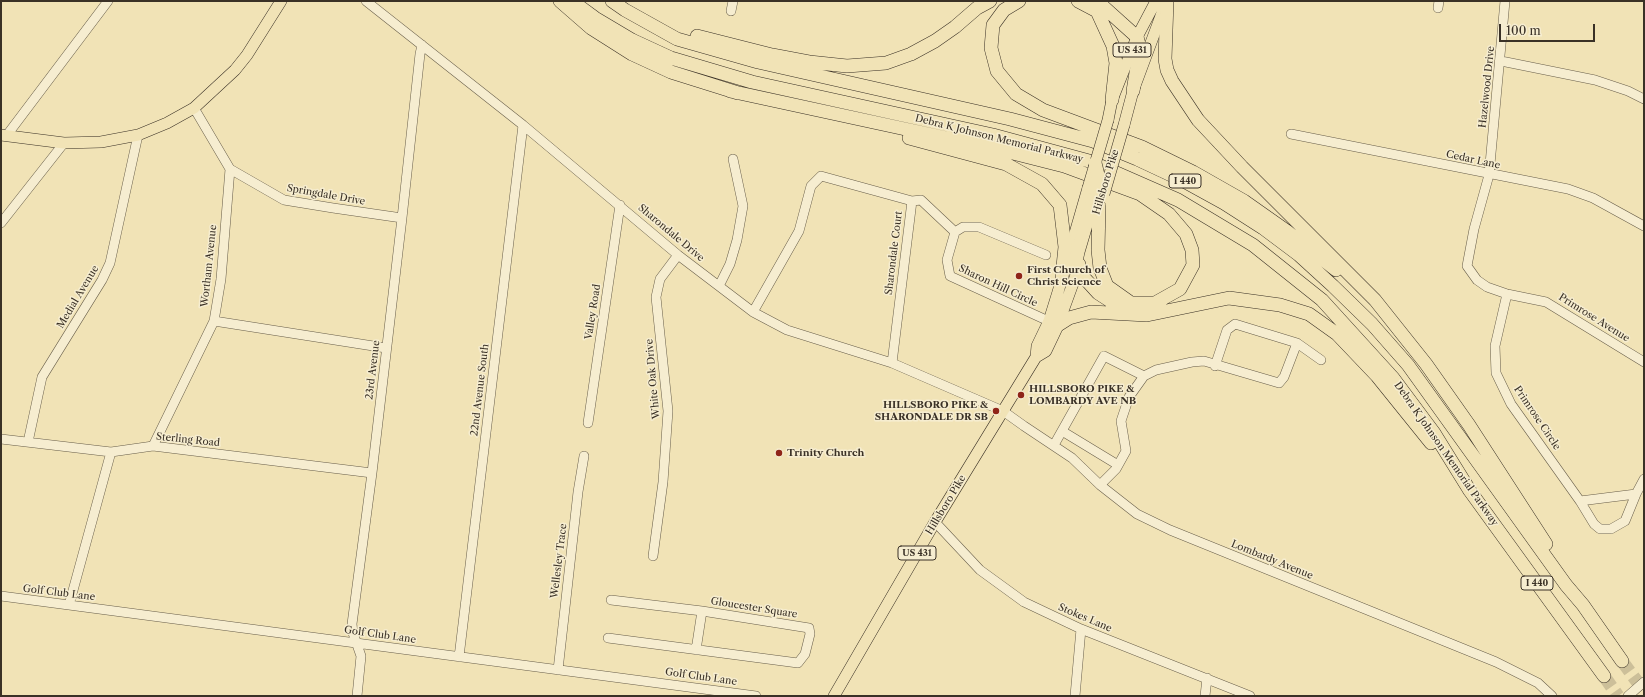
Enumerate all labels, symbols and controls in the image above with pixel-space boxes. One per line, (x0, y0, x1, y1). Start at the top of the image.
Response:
scale bar (1501, 16, 1597, 42)
text: 100 m (1506, 23, 1541, 38)
road number: US 431 (1113, 43, 1151, 57)
street label: Hazelwood Drive (1477, 45, 1497, 129)
street label: Debra K Johnson Memorial Parkway (914, 112, 1084, 166)
street label: Hillsboro Pike (1090, 148, 1122, 216)
street label: Cedar Lane (1445, 148, 1501, 172)
road number: I 440 (1169, 174, 1201, 188)
street label: Springdale Drive (286, 182, 366, 208)
street label: Sharondale Drive (636, 202, 706, 264)
street label: Sharondale Court (883, 210, 905, 296)
street label: Wortham Avenue (199, 224, 219, 308)
street label: Sharon Hill Circle (957, 262, 1039, 310)
street label: Medial Avenue (55, 263, 101, 331)
place label: First Church of Christ Science (1027, 264, 1105, 288)
marker: First Church of Christ Science (1014, 271, 1024, 281)
street label: Valley Road (583, 283, 603, 341)
street label: Primrose Avenue (1556, 291, 1632, 345)
street label: White Oak Drive (644, 338, 662, 420)
street label: 23rd Avenue (363, 340, 383, 400)
street label: 22nd Avenue South (468, 343, 492, 437)
street label: Debra K Johnson Memorial Parkway (1391, 380, 1501, 528)
place label: HILLSBORO PIKE & LOMBARDY AVE NB (1029, 383, 1136, 406)
street label: Primrose Circle (1511, 384, 1563, 452)
marker: HILLSBORO PIKE & LOMBARDY AVE NB (1016, 390, 1026, 400)
place label: HILLSBORO PIKE & SHARONDALE DR SB (875, 399, 988, 422)
marker: HILLSBORO PIKE & SHARONDALE DR SB (991, 406, 1001, 416)
street label: Sterling Road (155, 431, 221, 449)
place label: Trinity Church (787, 447, 864, 459)
marker: Trinity Church (774, 448, 784, 458)
street label: Hillsboro Pike (923, 473, 969, 537)
street label: Wellesley Trace (548, 523, 570, 599)
street label: Lombardy Avenue (1229, 538, 1315, 582)
road number: US 431 (898, 546, 936, 560)
road number: I 440 (1521, 576, 1553, 590)
street label: Golf Club Lane (22, 583, 96, 603)
street label: Gloucester Square (710, 595, 798, 621)
street label: Stokes Lane (1056, 601, 1114, 635)
street label: Golf Club Lane (343, 624, 417, 646)
street label: Golf Club Lane (664, 666, 738, 688)

